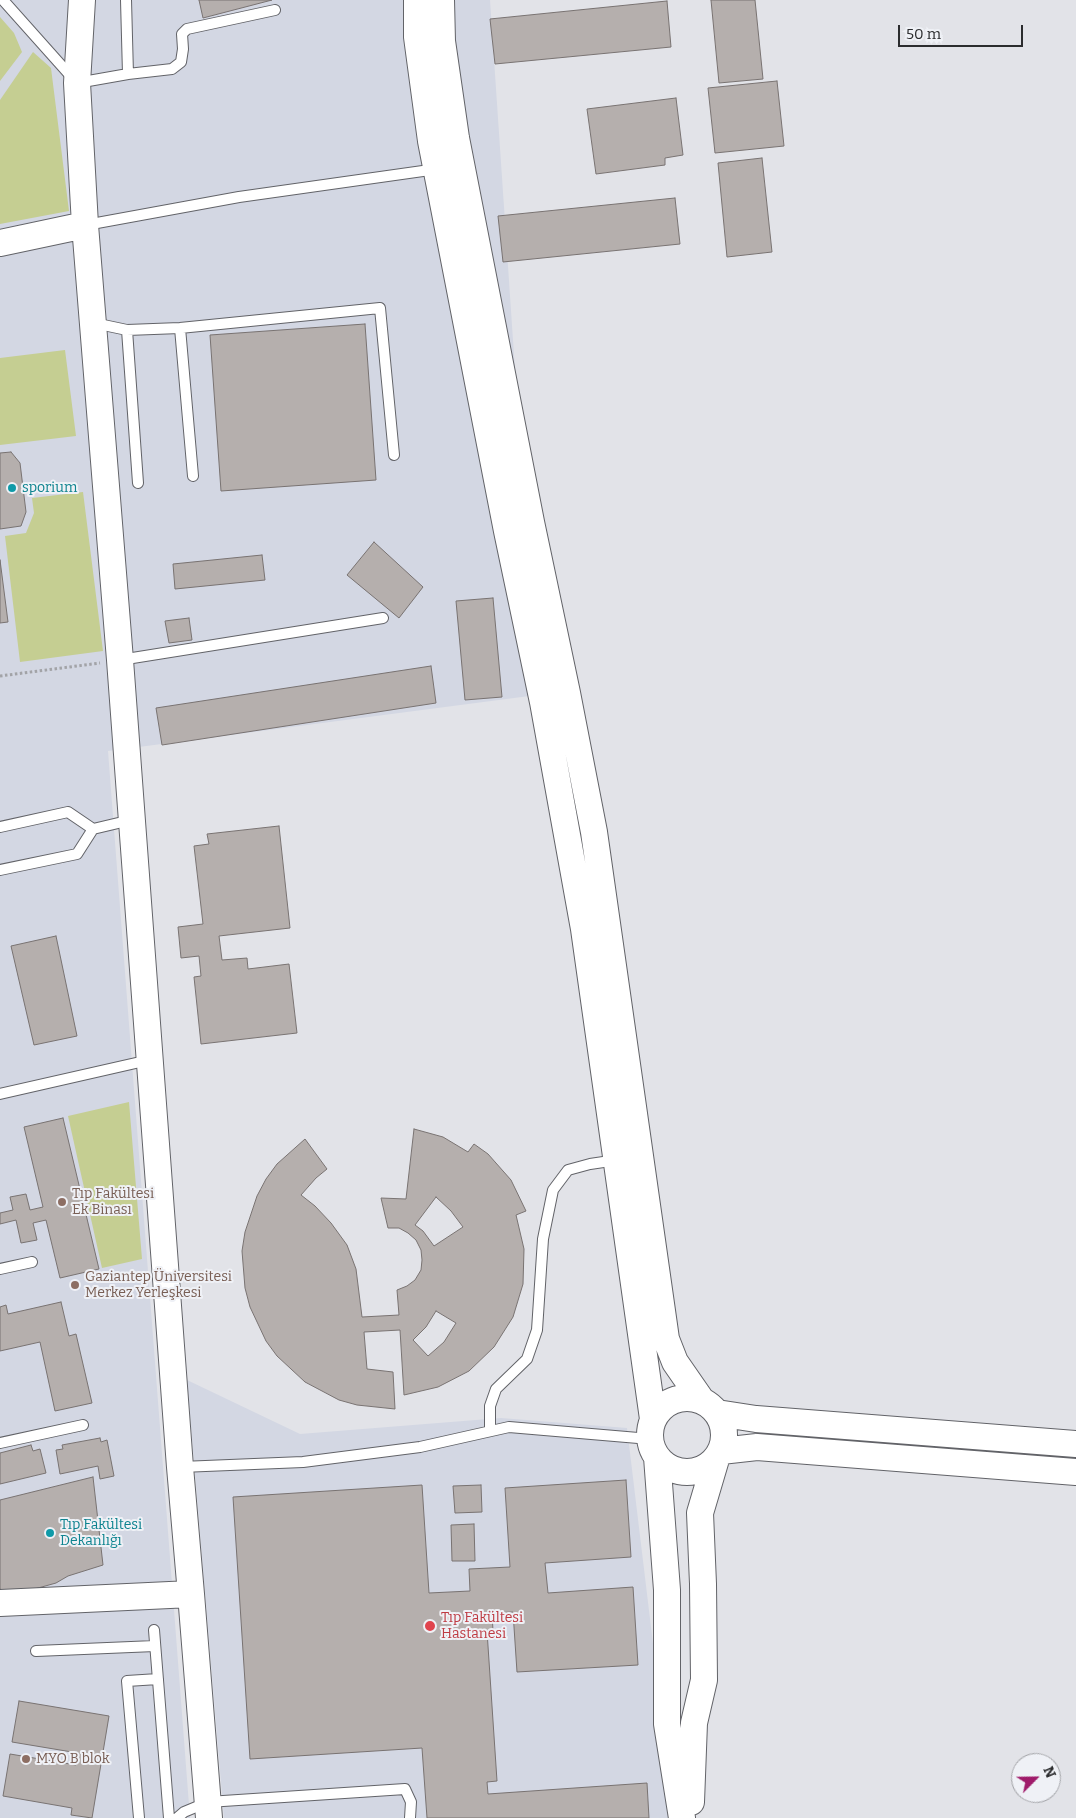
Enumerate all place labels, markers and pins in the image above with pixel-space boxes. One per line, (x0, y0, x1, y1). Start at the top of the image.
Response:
place label: sporium (22, 480, 77, 496)
marker: sporium (6, 482, 18, 494)
place label: Tıp Fakültesi Ek Binası (72, 1186, 154, 1218)
marker: Tıp Fakültesi Ek Binası (56, 1196, 68, 1208)
place label: Gaziantep Üniversitesi Merkez Yerleşkesi (85, 1269, 232, 1302)
marker: Gaziantep Üniversitesi Merkez Yerleşkesi (69, 1279, 81, 1291)
place label: Tıp Fakültesi Dekanlığı (60, 1517, 142, 1550)
marker: Tıp Fakültesi Dekanlığı (44, 1527, 56, 1539)
place label: Tıp Fakültesi Hastanesi (441, 1610, 523, 1642)
marker: Tıp Fakültesi Hastanesi (423, 1619, 437, 1633)
place label: MYO B blok (36, 1751, 110, 1767)
marker: MYO B blok (20, 1753, 32, 1765)

